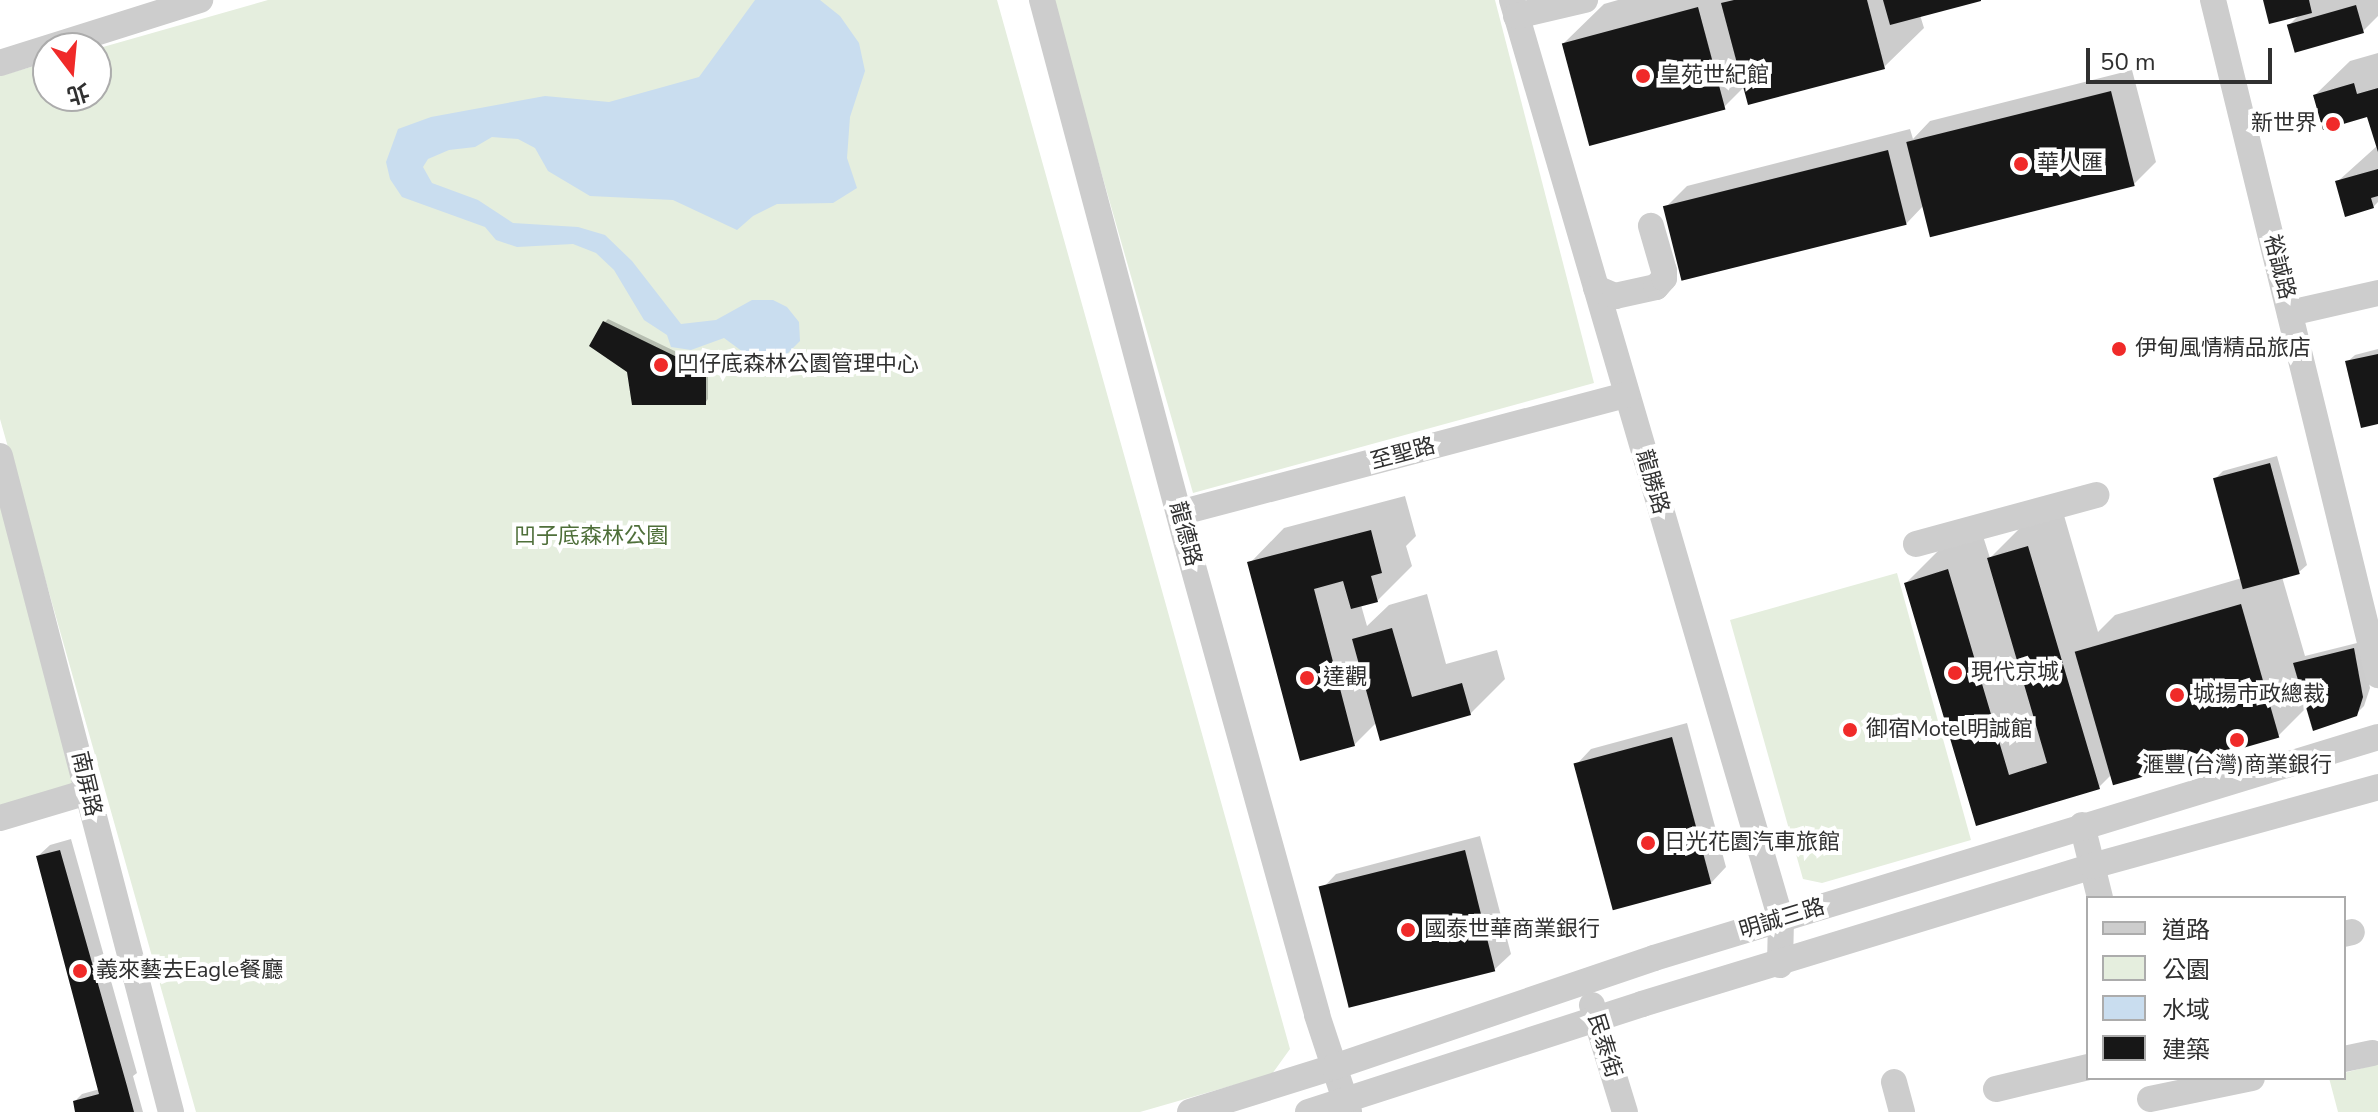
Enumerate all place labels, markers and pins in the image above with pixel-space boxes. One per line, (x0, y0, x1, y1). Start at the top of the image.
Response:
place label: 皇苑世紀館 (1659, 63, 1769, 89)
marker: 皇苑世紀館 (1634, 67, 1652, 85)
place label: 新世界 (2251, 111, 2317, 137)
marker: 新世界 (2324, 115, 2342, 133)
place label: 華人匯 (2037, 151, 2103, 177)
marker: 華人匯 (2012, 155, 2030, 173)
place label: 伊甸風情精品旅店 (2135, 336, 2311, 362)
marker: 伊甸風情精品旅店 (2110, 340, 2128, 358)
place label: 凹仔底森林公園管理中心 (677, 352, 919, 378)
marker: 凹仔底森林公園管理中心 (652, 356, 670, 374)
place label: 現代京城 (1971, 660, 2059, 686)
marker: 現代京城 (1946, 664, 1964, 682)
place label: 達觀 (1323, 665, 1367, 691)
marker: 達觀 (1298, 669, 1316, 687)
place label: 城揚市政總裁 (2193, 682, 2325, 708)
marker: 城揚市政總裁 (2168, 686, 2186, 704)
place label: 御宿Motel明誠館 (1866, 717, 2033, 743)
marker: 御宿Motel明誠館 (1841, 721, 1859, 739)
marker: 滙豐(台灣)商業銀行 (2228, 731, 2246, 749)
place label: 滙豐(台灣)商業銀行 (2142, 753, 2332, 779)
place label: 日光花園汽車旅館 (1664, 830, 1840, 856)
marker: 日光花園汽車旅館 (1639, 834, 1657, 852)
place label: 國泰世華商業銀行 (1424, 917, 1600, 943)
marker: 國泰世華商業銀行 (1399, 921, 1417, 939)
place label: 義來藝去Eagle餐廳 (96, 958, 283, 984)
marker: 義來藝去Eagle餐廳 (71, 962, 89, 980)

